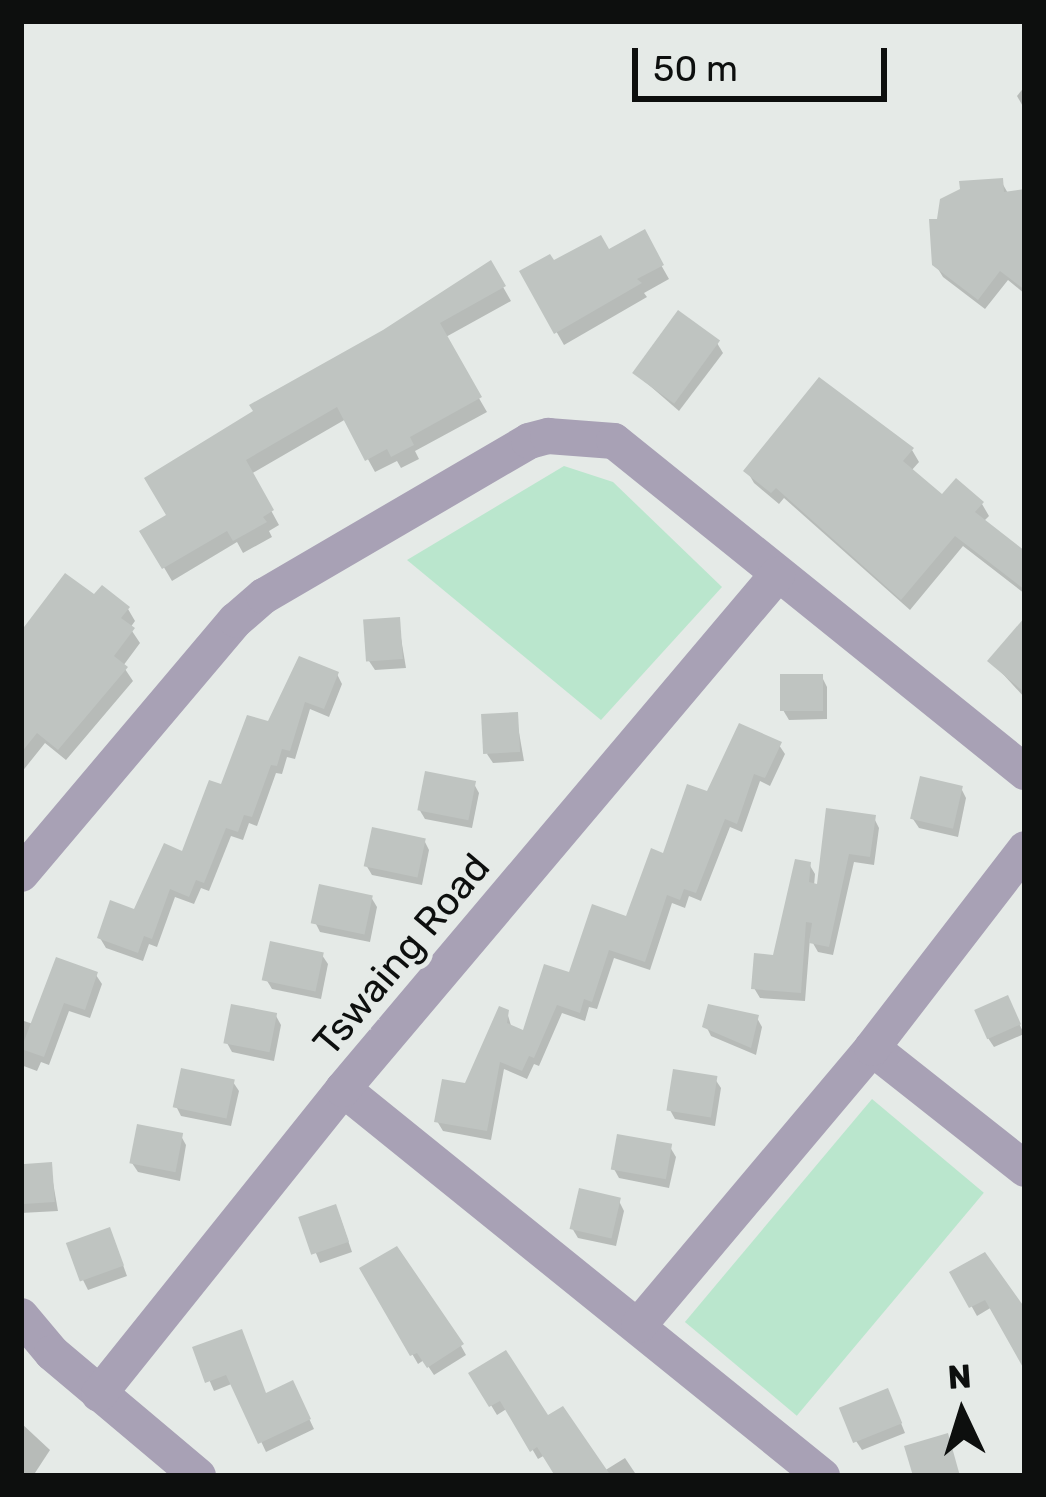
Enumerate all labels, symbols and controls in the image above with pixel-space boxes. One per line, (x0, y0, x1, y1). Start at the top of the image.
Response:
scale bar (638, 24, 893, 98)
text: 50 m (653, 47, 738, 90)
street label: Tswaing Road (304, 845, 500, 1065)
north arrow (902, 1353, 1022, 1473)
text: N (946, 1356, 973, 1397)

